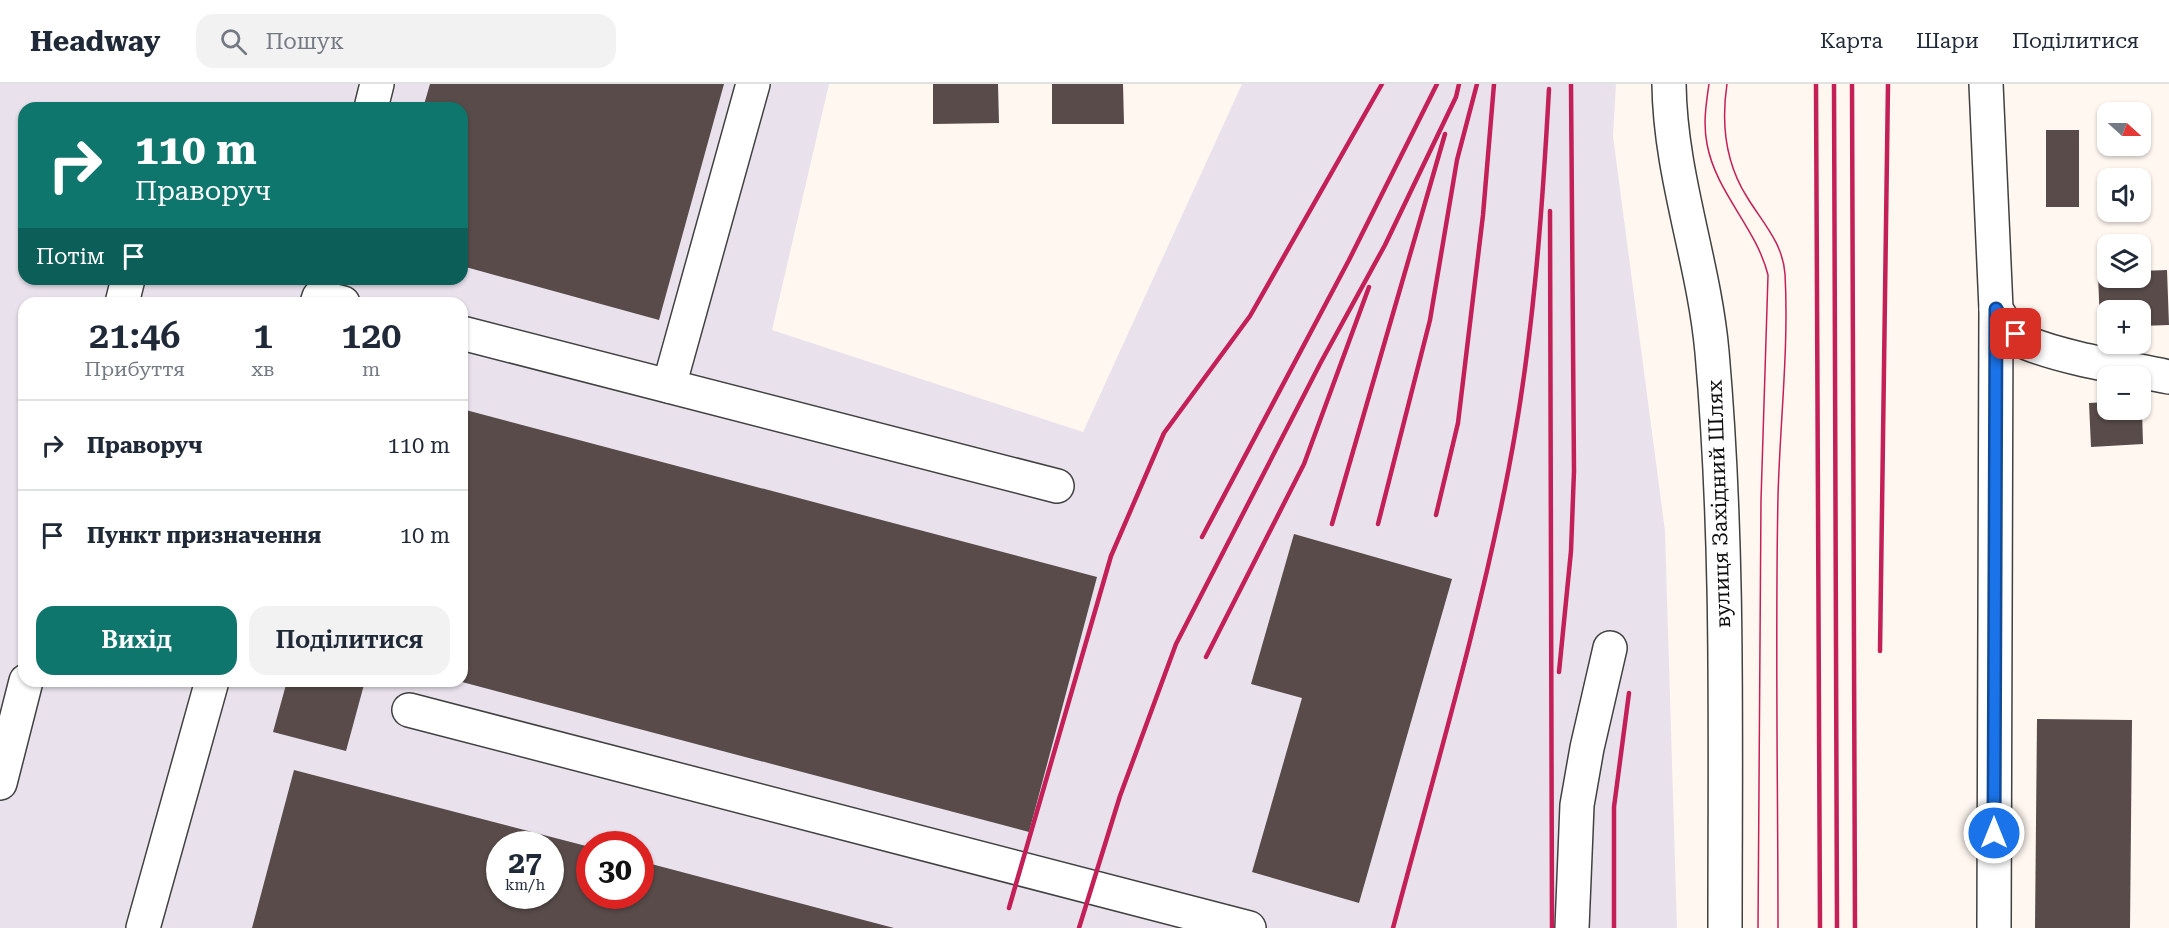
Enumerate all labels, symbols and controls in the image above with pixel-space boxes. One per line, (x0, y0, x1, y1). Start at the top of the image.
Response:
search box (196, 14, 616, 68)
text: Headway (30, 25, 160, 58)
icon: search (217, 25, 250, 58)
text: Пошук (265, 29, 344, 54)
text: Карта (1820, 29, 1883, 53)
text: Шари (1916, 29, 1979, 53)
text: Поділитися (2012, 29, 2139, 53)
north arrow (2097, 102, 2151, 156)
map controls (2097, 102, 2151, 420)
text: 110 m (135, 125, 257, 174)
icon: right (36, 126, 114, 204)
button: sound (2097, 168, 2151, 222)
text: Праворуч (135, 175, 271, 207)
button: layers (2097, 234, 2151, 288)
icon: arrive (117, 240, 150, 273)
text: Потім (36, 244, 105, 269)
button: + (2097, 300, 2151, 354)
pin (1990, 308, 2041, 359)
text: 21:46 (89, 315, 180, 357)
text: 1 (253, 315, 273, 357)
text: 120 (341, 315, 401, 357)
icon: arrive (1999, 317, 2032, 350)
text: Прибуття (84, 357, 185, 381)
text: хв (252, 357, 275, 381)
text: m (362, 357, 380, 381)
button: − (2097, 366, 2151, 420)
street label: вулиця Західний Шлях (1703, 379, 1735, 629)
icon: right (36, 429, 69, 462)
text: Праворуч (87, 433, 202, 458)
text: 110 m (387, 433, 450, 458)
icon: arrive (36, 519, 69, 552)
text: Пункт призначення (87, 523, 321, 548)
text: 10 m (400, 523, 450, 548)
button: Вихід (36, 606, 237, 675)
button: Поділитися (249, 606, 450, 675)
position arrow (1962, 801, 2026, 865)
speed limit sign: 30 (576, 831, 654, 909)
text: 27 (508, 845, 542, 880)
text: km/h (505, 876, 545, 894)

